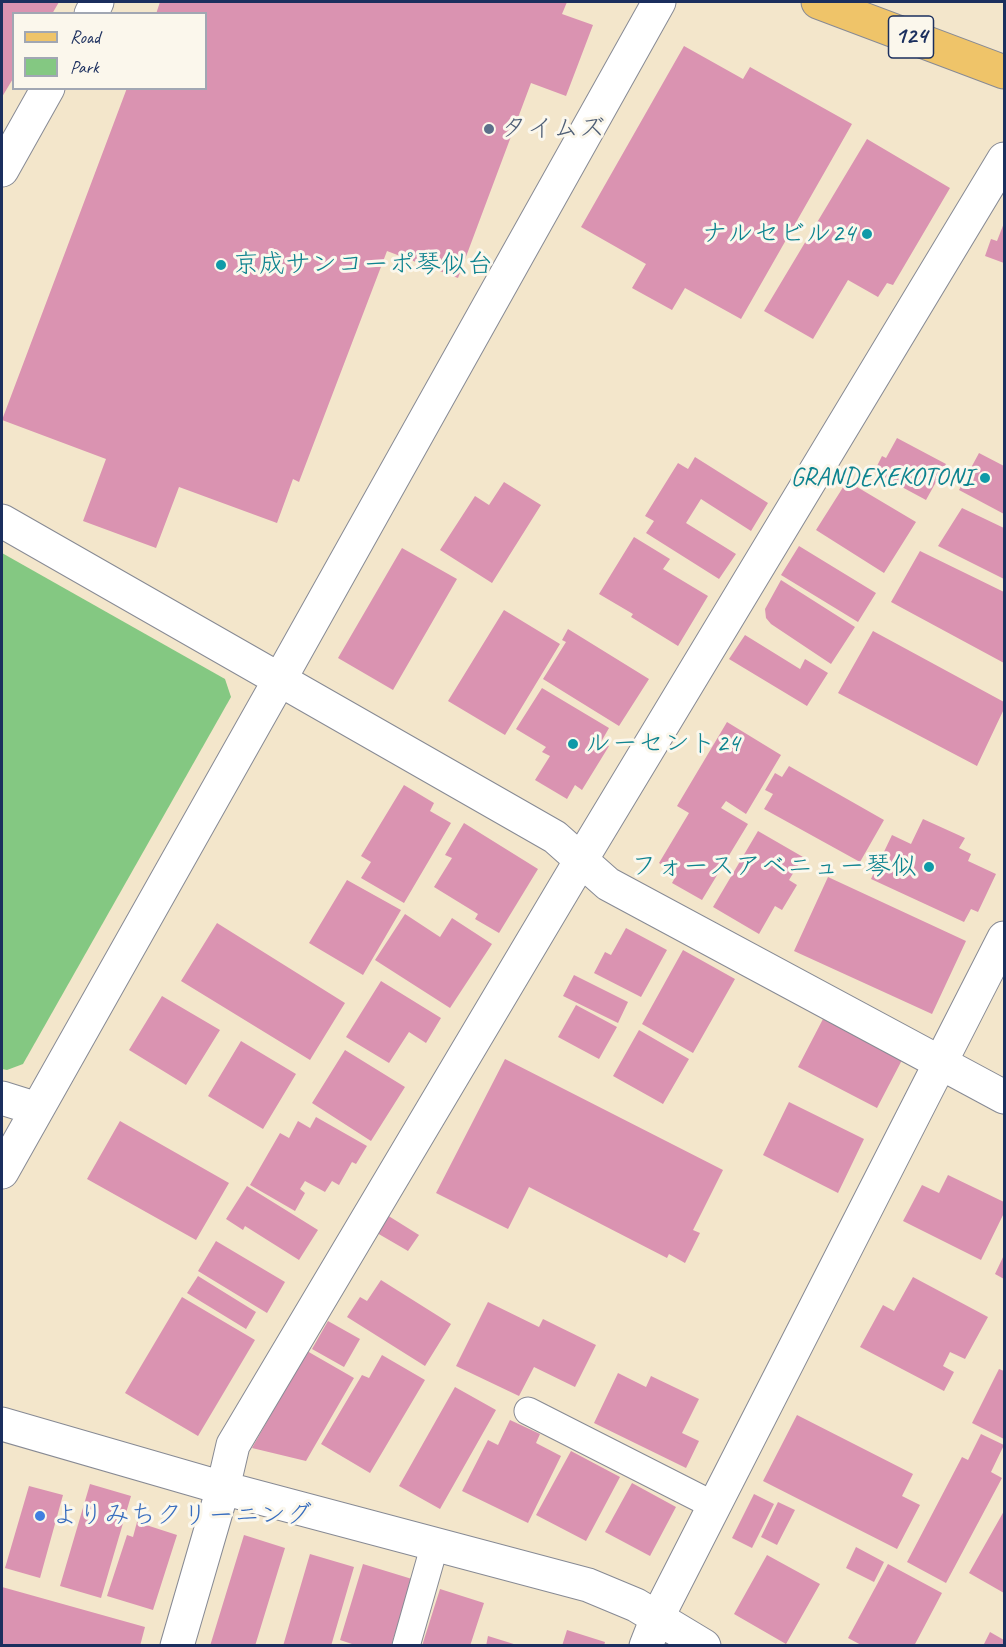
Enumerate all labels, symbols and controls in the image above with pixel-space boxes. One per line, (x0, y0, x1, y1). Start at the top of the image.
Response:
legend (12, 12, 207, 90)
road number: 124 (888, 16, 934, 58)
text: Road (70, 26, 100, 48)
text: Park (70, 56, 99, 78)
place label: タイムズ (501, 113, 605, 145)
marker: タイムズ (482, 122, 496, 136)
place label: ナルセビル24 (702, 218, 855, 250)
marker: ナルセビル24 (860, 227, 874, 241)
place label: 京成サンコーポ琴似台 (233, 249, 493, 281)
marker: 京成サンコーポ琴似台 (214, 258, 228, 272)
place label: GRANDEXEKOTONI (790, 462, 973, 494)
marker: GRANDEXEKOTONI (978, 471, 992, 485)
place label: ルーセント24 (585, 728, 739, 760)
marker: ルーセント24 (566, 737, 580, 751)
place label: フォースアベニュー琴似 (631, 851, 917, 883)
marker: フォースアベニュー琴似 (922, 860, 936, 874)
place label: よりみちクリーニング (52, 1500, 312, 1532)
marker: よりみちクリーニング (33, 1509, 47, 1523)

